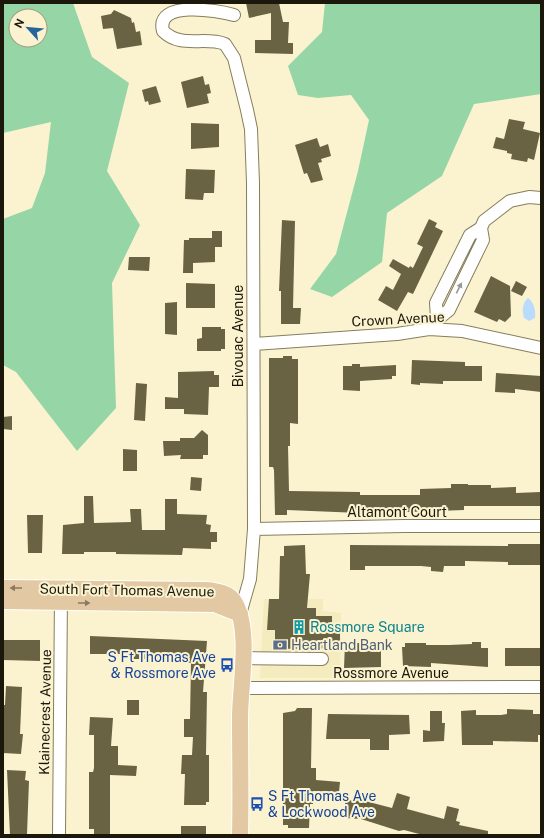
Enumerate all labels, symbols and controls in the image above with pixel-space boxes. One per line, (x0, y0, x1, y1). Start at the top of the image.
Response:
north arrow (8, 8, 48, 48)
text: N (12, 17, 26, 30)
one-way arrow (456, 282, 462, 294)
street label: Bivouac Avenue (230, 285, 246, 387)
street label: Crown Avenue (351, 309, 445, 329)
street label: Altamont Court (347, 504, 447, 520)
street label: South Fort Thomas Avenue (39, 580, 215, 600)
one-way arrow (9, 585, 22, 591)
one-way arrow (78, 600, 91, 606)
building icon: Rossmore Square (291, 619, 307, 635)
place label: Rossmore Square (310, 619, 425, 635)
bank icon: Heartland Bank (272, 637, 288, 653)
place label: Heartland Bank (291, 637, 393, 653)
street label: Klainecrest Avenue (36, 649, 54, 775)
place label: S Ft Thomas Ave & Rossmore Ave (108, 649, 216, 681)
bus stop icon: S Ft Thomas Ave & Rossmore Ave (219, 657, 235, 673)
street label: Rossmore Avenue (333, 665, 449, 681)
place label: S Ft Thomas Ave & Lockwood Ave (268, 788, 376, 820)
bus stop icon: S Ft Thomas Ave & Lockwood Ave (249, 796, 265, 812)

